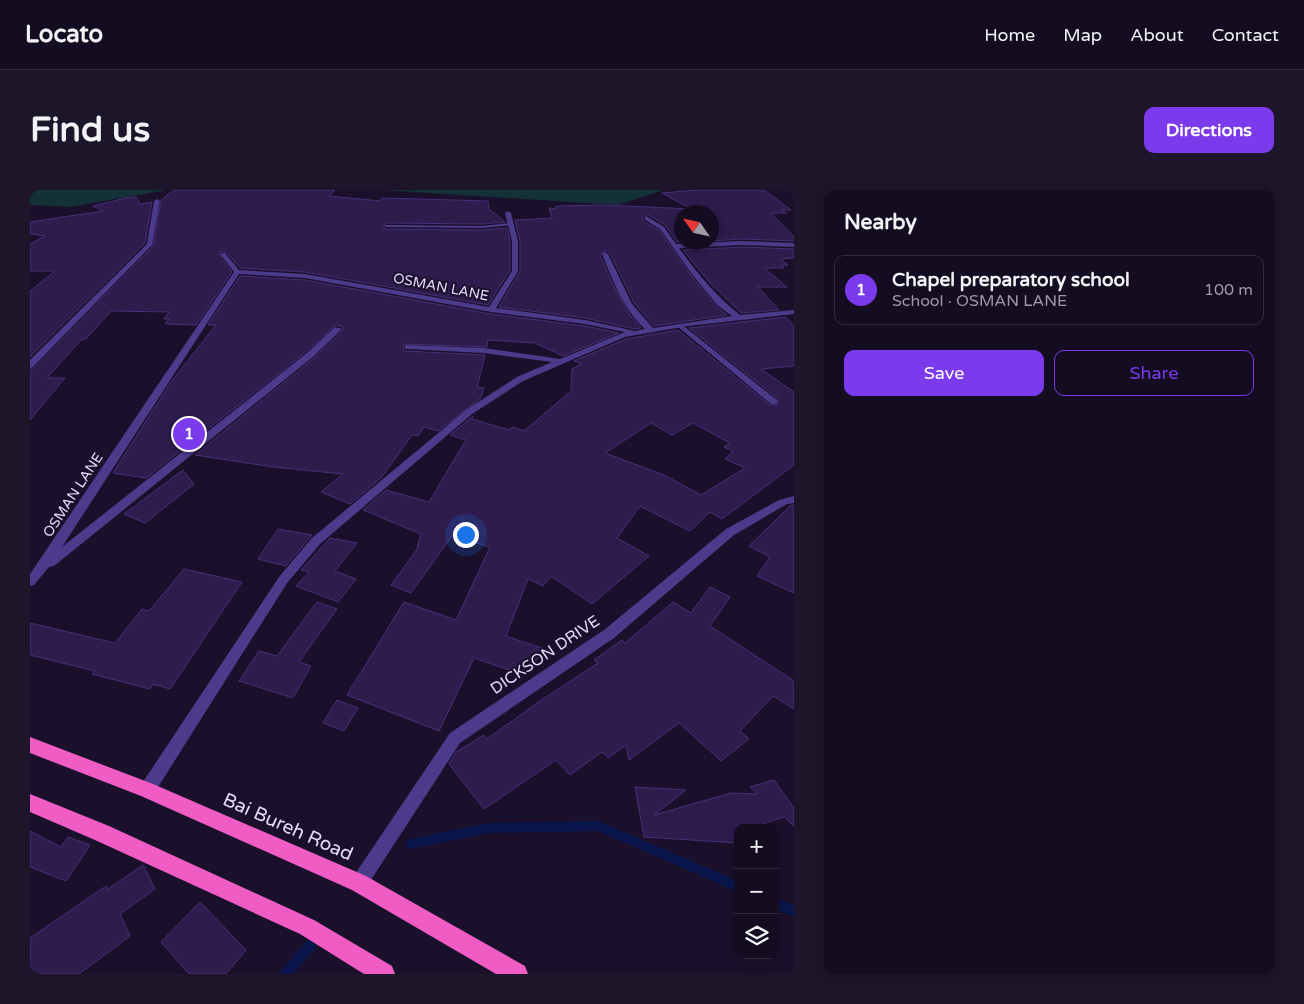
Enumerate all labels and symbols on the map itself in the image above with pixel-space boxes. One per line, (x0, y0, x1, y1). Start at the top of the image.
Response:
north arrow (674, 205, 719, 250)
street label: OSMAN LANE (392, 269, 490, 305)
pin: 1 (173, 415, 205, 453)
street label: OSMAN LANE (39, 450, 107, 540)
your location (453, 522, 479, 548)
street label: DICKSON DRIVE (487, 611, 603, 699)
street label: Bai Bureh Road (220, 788, 356, 866)

